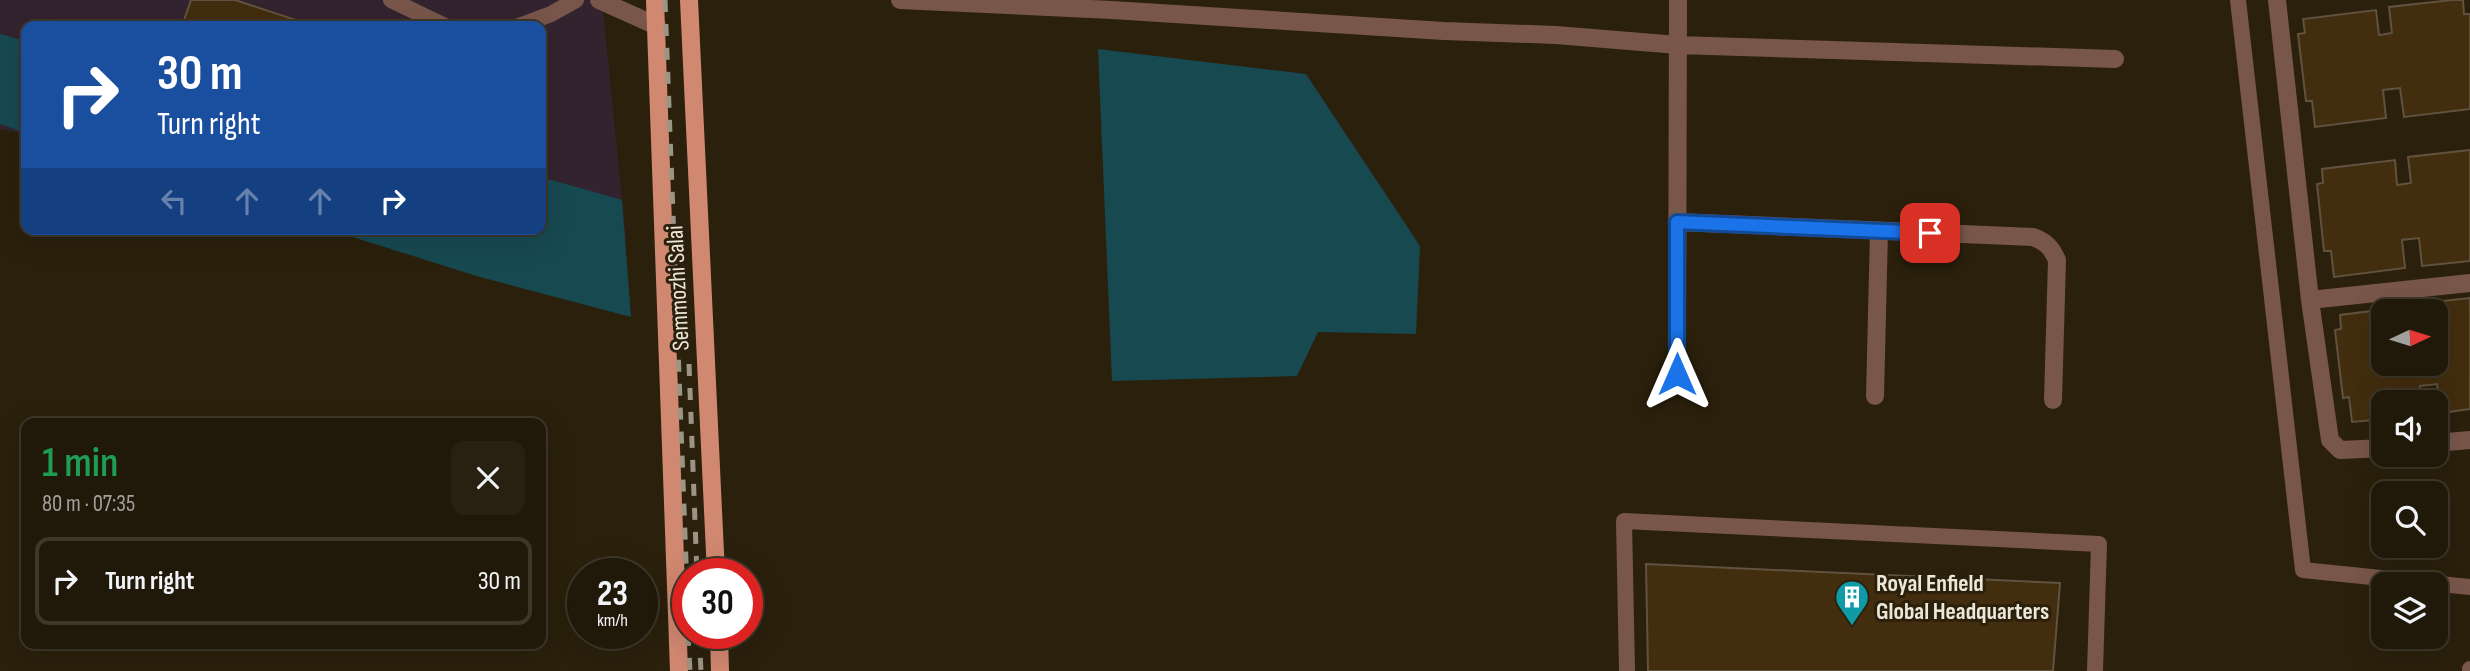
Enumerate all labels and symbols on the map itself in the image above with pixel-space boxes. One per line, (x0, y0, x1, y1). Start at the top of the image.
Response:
pin (1900, 203, 1960, 263)
street label: Semmozhi Salai (660, 225, 696, 351)
north arrow (2371, 299, 2448, 376)
position arrow (1640, 337, 1714, 411)
speed limit sign: 30 (672, 558, 763, 649)
place label: Royal Enfield Global Headquarters (1876, 569, 2049, 626)
building icon: Royal Enfield Global Headquarters (1833, 578, 1871, 627)

